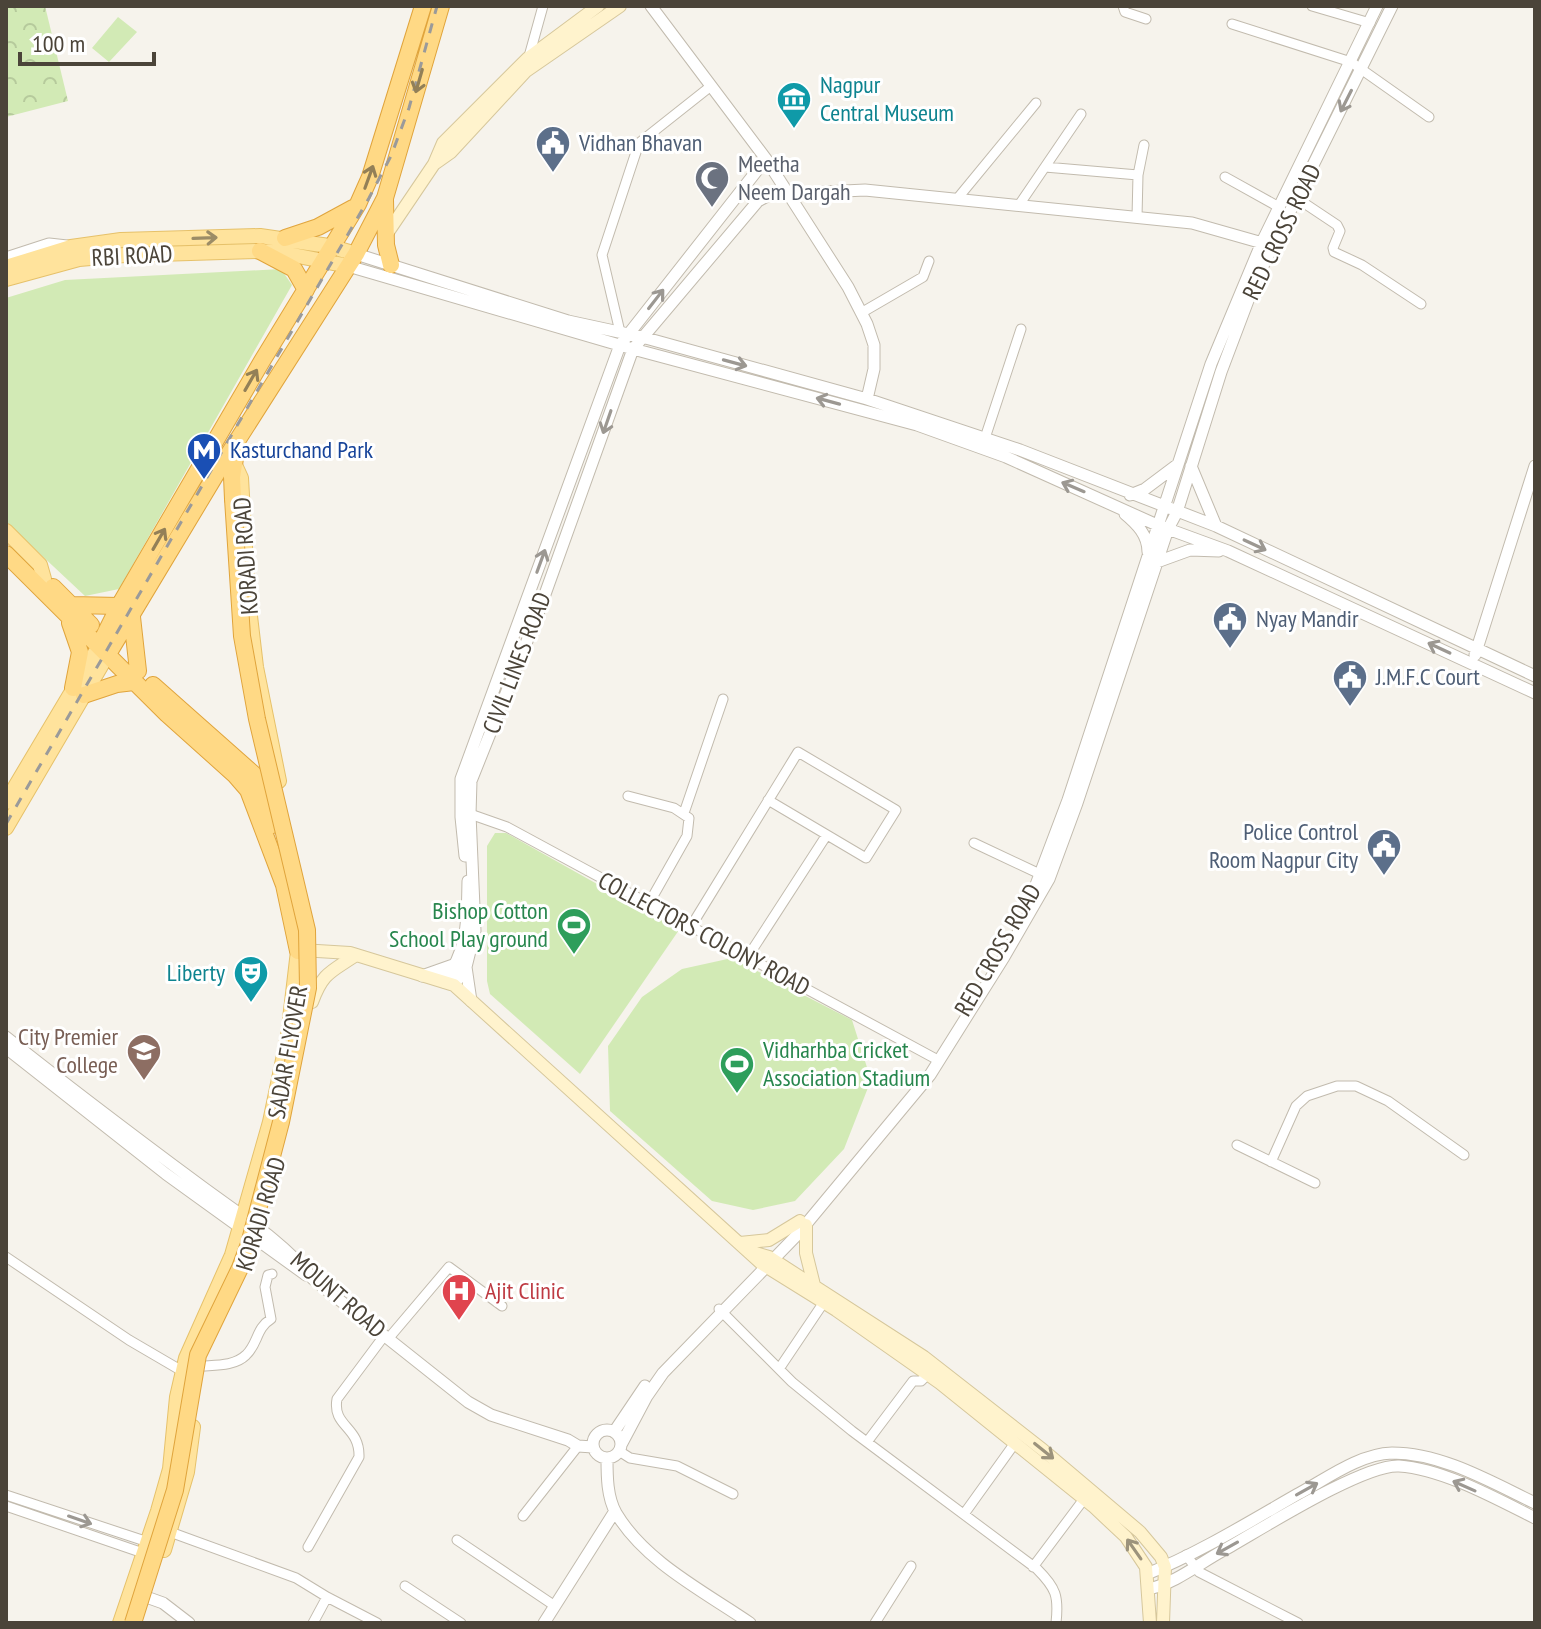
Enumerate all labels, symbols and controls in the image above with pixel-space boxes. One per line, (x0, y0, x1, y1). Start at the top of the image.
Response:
scale bar (20, 16, 154, 66)
text: 100 m (32, 28, 85, 59)
one-way arrow (411, 67, 426, 93)
place label: Nagpur Central Museum (820, 69, 954, 128)
museum icon: Nagpur Central Museum (775, 80, 813, 130)
one-way arrow (1337, 89, 1353, 113)
public building icon: Vidhan Bhavan (534, 124, 572, 174)
place label: Vidhan Bhavan (578, 127, 702, 158)
place label: Meetha Neem Dargah (738, 148, 851, 207)
mosque icon: Meetha Neem Dargah (693, 159, 731, 209)
street label: RED CROSS ROAD (1235, 159, 1328, 305)
one-way arrow (362, 165, 377, 190)
one-way arrow (191, 230, 218, 245)
street label: RBI ROAD (91, 238, 173, 273)
one-way arrow (648, 289, 665, 310)
one-way arrow (721, 356, 747, 371)
one-way arrow (243, 369, 259, 392)
one-way arrow (816, 393, 842, 408)
one-way arrow (599, 409, 614, 434)
metro station icon: Kasturchand Park (185, 431, 223, 481)
place label: Kasturchand Park (230, 434, 374, 465)
one-way arrow (1062, 478, 1086, 493)
street label: KORADI ROAD (226, 496, 265, 616)
one-way arrow (151, 528, 167, 551)
one-way arrow (1242, 538, 1266, 553)
one-way arrow (535, 549, 549, 573)
street label: CIVIL LINES ROAD (475, 588, 558, 738)
public building icon: Nyay Mandir (1211, 600, 1249, 650)
place label: Nyay Mandir (1256, 603, 1359, 634)
one-way arrow (1428, 640, 1452, 655)
public building icon: J.M.F.C Court (1331, 658, 1369, 708)
place label: J.M.F.C Court (1375, 661, 1480, 692)
place label: Police Control Room Nagpur City (1209, 816, 1358, 875)
public building icon: Police Control Room Nagpur City (1365, 827, 1403, 877)
street label: COLLECTORS COLONY ROAD (593, 865, 815, 1003)
street label: RED CROSS ROAD (947, 878, 1048, 1021)
place label: Bishop Cotton School Play ground (389, 895, 548, 954)
sports icon: Bishop Cotton School Play ground (555, 906, 593, 956)
theatre icon: Liberty (232, 954, 270, 1004)
place label: Liberty (167, 957, 225, 988)
street label: SADAR FLYOVER (261, 983, 315, 1121)
place label: City Premier College (18, 1021, 118, 1080)
school or university icon: City Premier College (125, 1032, 163, 1082)
place label: Vidharhba Cricket Association Stadium (762, 1034, 930, 1093)
sports icon: Vidharhba Cricket Association Stadium (718, 1045, 756, 1095)
street label: KORADI ROAD (229, 1153, 293, 1275)
street label: MOUNT ROAD (284, 1245, 392, 1345)
hospital icon: Ajit Clinic (440, 1272, 478, 1322)
place label: Ajit Clinic (485, 1275, 565, 1306)
one-way arrow (1033, 1443, 1054, 1460)
one-way arrow (1452, 1477, 1477, 1492)
one-way arrow (1295, 1481, 1318, 1497)
one-way arrow (67, 1514, 92, 1529)
one-way arrow (1126, 1539, 1142, 1561)
one-way arrow (1216, 1541, 1240, 1556)

